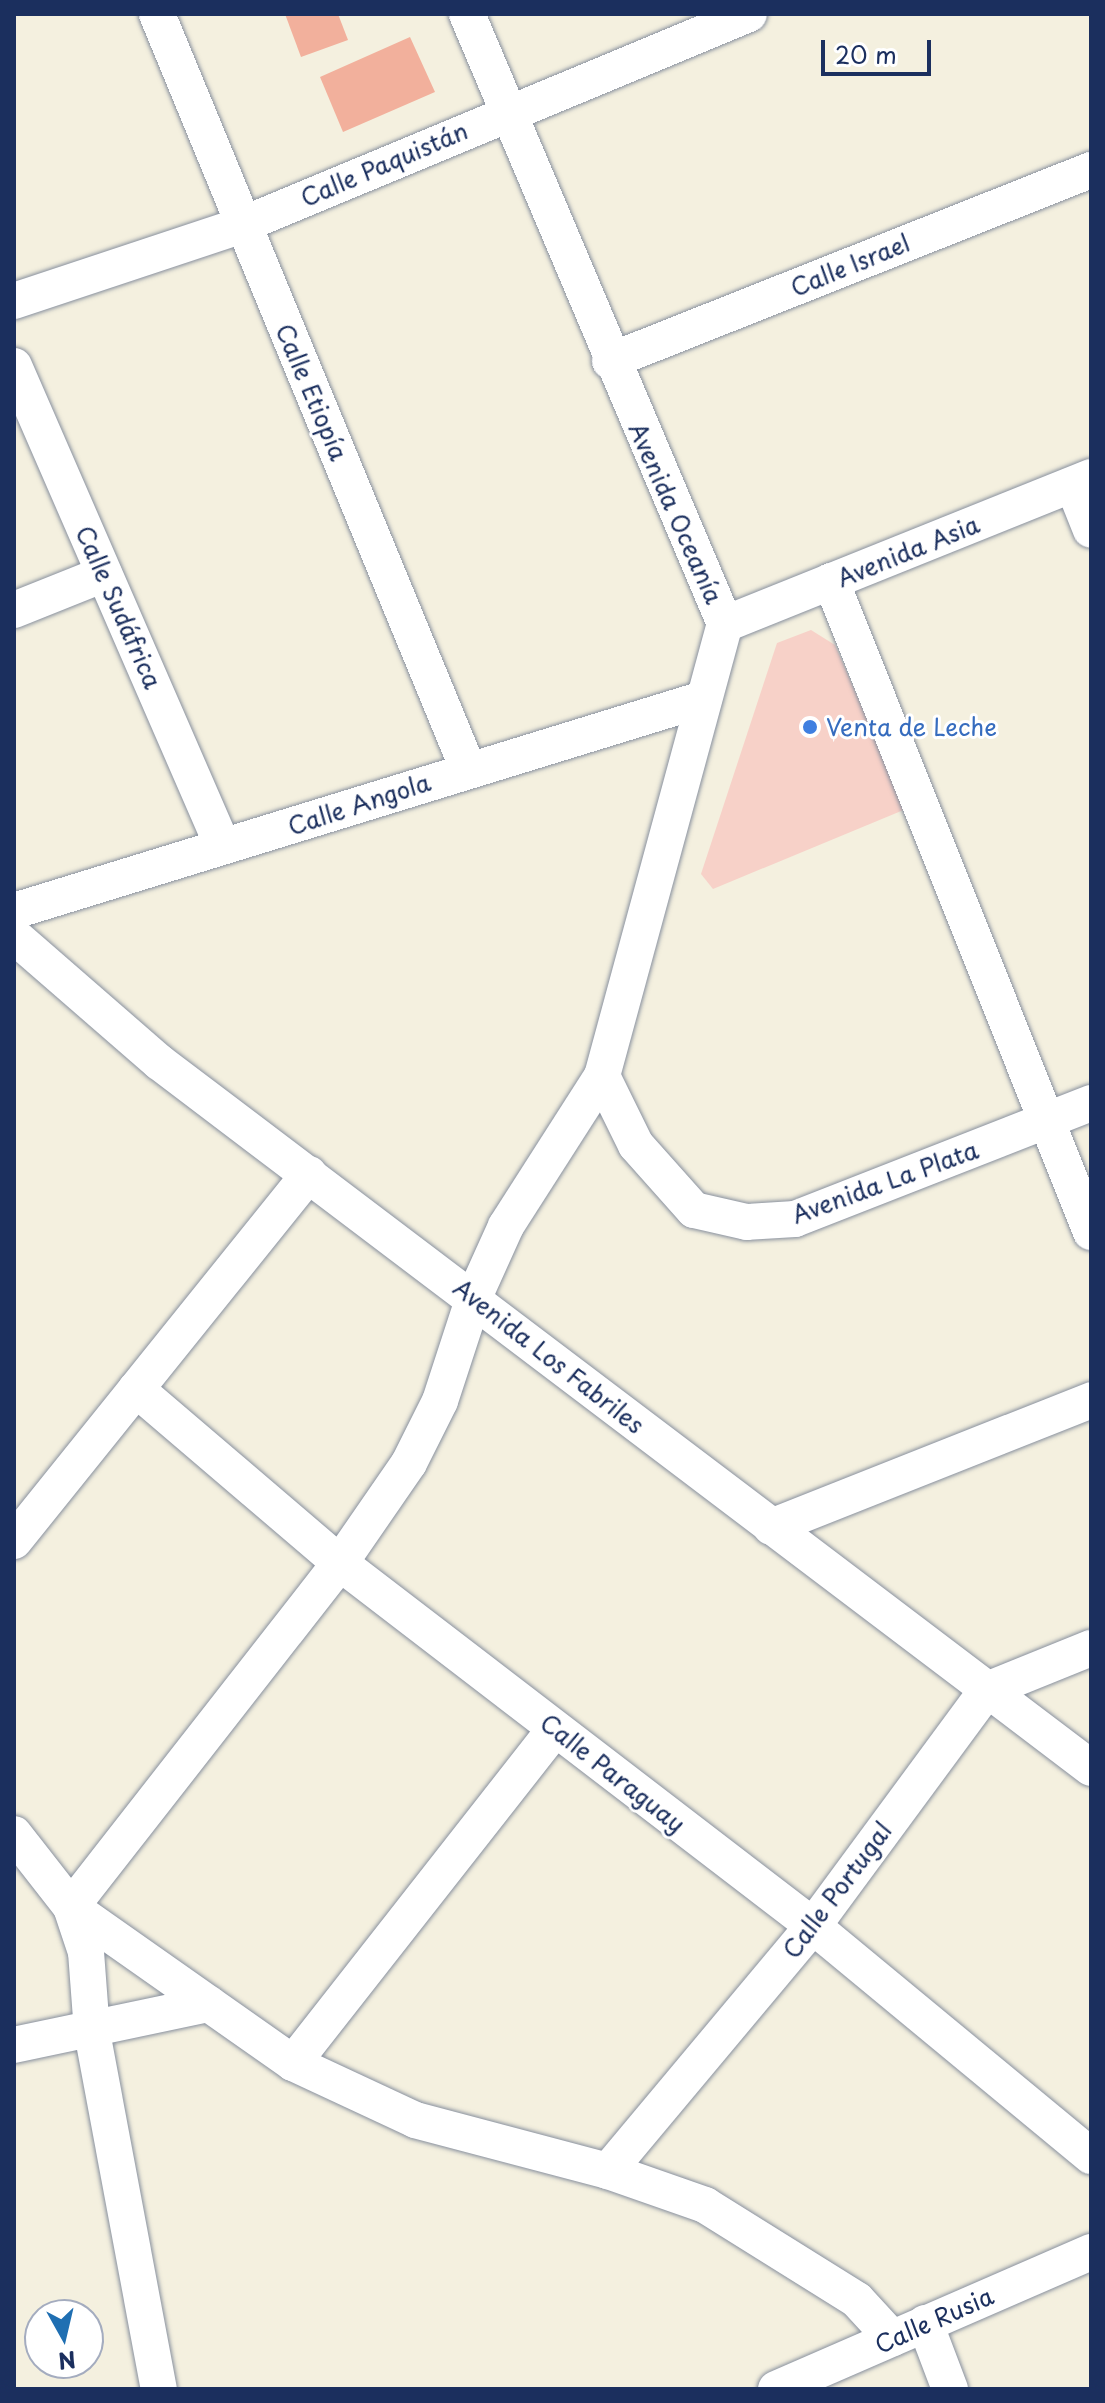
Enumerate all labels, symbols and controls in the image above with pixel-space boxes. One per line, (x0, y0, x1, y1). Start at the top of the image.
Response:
scale bar (825, 24, 935, 74)
text: 20 m (835, 36, 897, 72)
street label: Calle Paquistán (296, 116, 472, 212)
street label: Calle Israel (785, 228, 915, 302)
street label: Calle Etiopía (270, 319, 354, 465)
street label: Avenida Oceanía (623, 418, 729, 608)
street label: Avenida Asia (833, 510, 983, 592)
street label: Calle Sudáfrica (70, 520, 168, 694)
place label: Venta de Leche (826, 713, 998, 741)
marker: Venta de Leche (801, 718, 819, 736)
street label: Calle Angola (284, 767, 434, 841)
street label: Avenida La Plata (788, 1135, 982, 1229)
street label: Avenida Los Fabriles (448, 1272, 650, 1440)
street label: Calle Paraguay (535, 1707, 691, 1839)
street label: Calle Portugal (776, 1816, 898, 1964)
street label: Calle Rusia (869, 2281, 999, 2359)
north arrow (24, 2299, 104, 2379)
text: N (56, 2344, 78, 2379)

